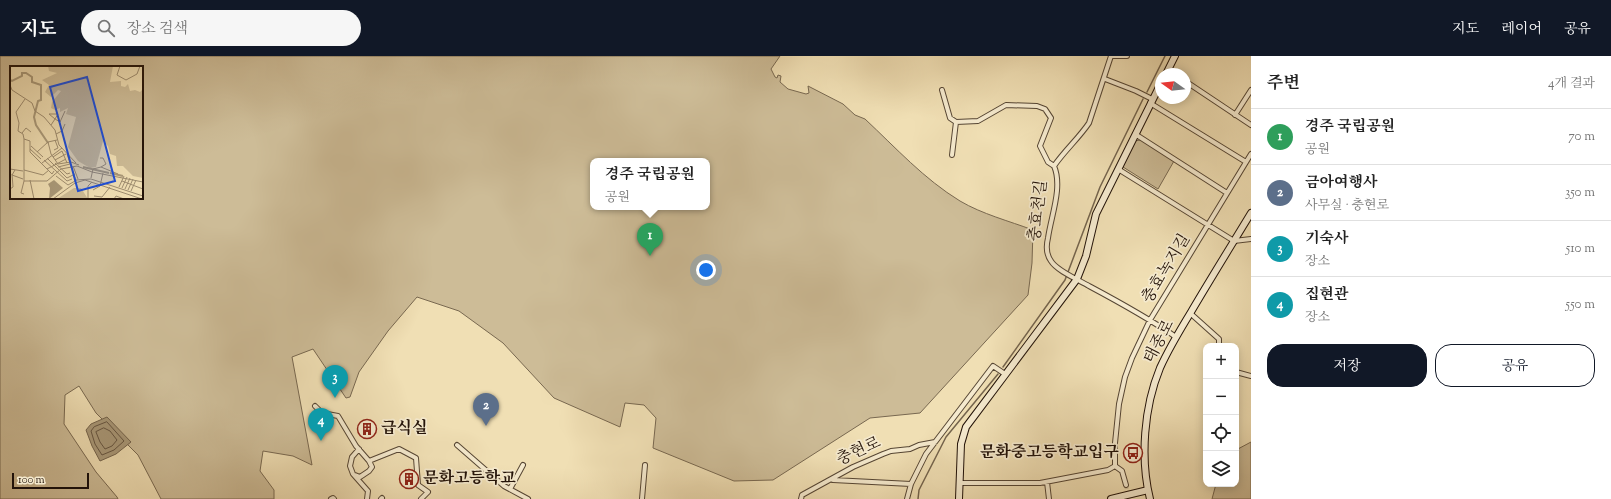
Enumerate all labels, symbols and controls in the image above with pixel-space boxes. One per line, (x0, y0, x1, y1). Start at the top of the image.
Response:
search box (81, 10, 361, 46)
text: 지도 (20, 17, 57, 44)
icon: search (95, 17, 117, 39)
text: 장소 검색 (127, 19, 188, 40)
text: 지도 (1452, 20, 1479, 40)
text: 레이어 (1501, 20, 1542, 40)
text: 공유 (1564, 20, 1591, 40)
inset map (10, 66, 143, 199)
north arrow (1155, 68, 1191, 104)
text: 주변 (1267, 72, 1300, 96)
text: 4개 결과 (1548, 75, 1595, 93)
text: 경주 국립공원 (1305, 117, 1395, 138)
text: 1 (1278, 128, 1282, 146)
text: 70 m (1568, 128, 1595, 146)
text: 공원 (1305, 141, 1330, 159)
popup (590, 158, 710, 210)
text: 경주 국립공원 (605, 165, 695, 186)
text: 금아여행사 (1305, 173, 1377, 194)
street label: 충효천길 (1024, 179, 1054, 243)
text: 2 (1277, 184, 1283, 202)
text: 350 m (1565, 184, 1595, 202)
text: 공원 (605, 189, 630, 207)
text: 사무실 · 충현로 (1305, 197, 1389, 215)
pin: 1 (637, 223, 663, 256)
text: 기숙사 (1305, 229, 1348, 250)
street label: 충효녹지길 (1137, 230, 1197, 308)
text: 3 (1277, 240, 1283, 258)
text: 510 m (1566, 240, 1595, 258)
text: 장소 (1305, 253, 1330, 271)
your location (696, 260, 716, 280)
text: 집현관 (1305, 285, 1348, 306)
text: 4 (1277, 296, 1283, 314)
text: 550 m (1566, 296, 1595, 314)
text: 장소 (1305, 309, 1330, 327)
street label: 태종로 (1139, 316, 1181, 368)
map controls (1203, 343, 1239, 487)
button: + (1203, 343, 1239, 379)
button: 저장 (1267, 344, 1427, 387)
button: 공유 (1435, 344, 1595, 387)
pin: 3 (322, 365, 348, 398)
button: − (1203, 379, 1239, 415)
pin: 2 (473, 393, 499, 426)
pin: 4 (308, 408, 334, 441)
button: locate (1203, 415, 1239, 451)
building icon: 급식실 (356, 418, 378, 440)
place label: 급식실 (381, 418, 427, 441)
street label: 충현로 (833, 432, 885, 472)
place label: 문화중고등학교입구 (980, 442, 1120, 465)
bus stop icon: 문화중고등학교입구 (1122, 442, 1144, 464)
button: layers (1203, 451, 1239, 487)
building icon: 문화고등학교 (398, 468, 420, 490)
place label: 문화고등학교 (423, 468, 516, 491)
scale bar (12, 471, 89, 490)
text: 100 m (18, 472, 45, 488)

